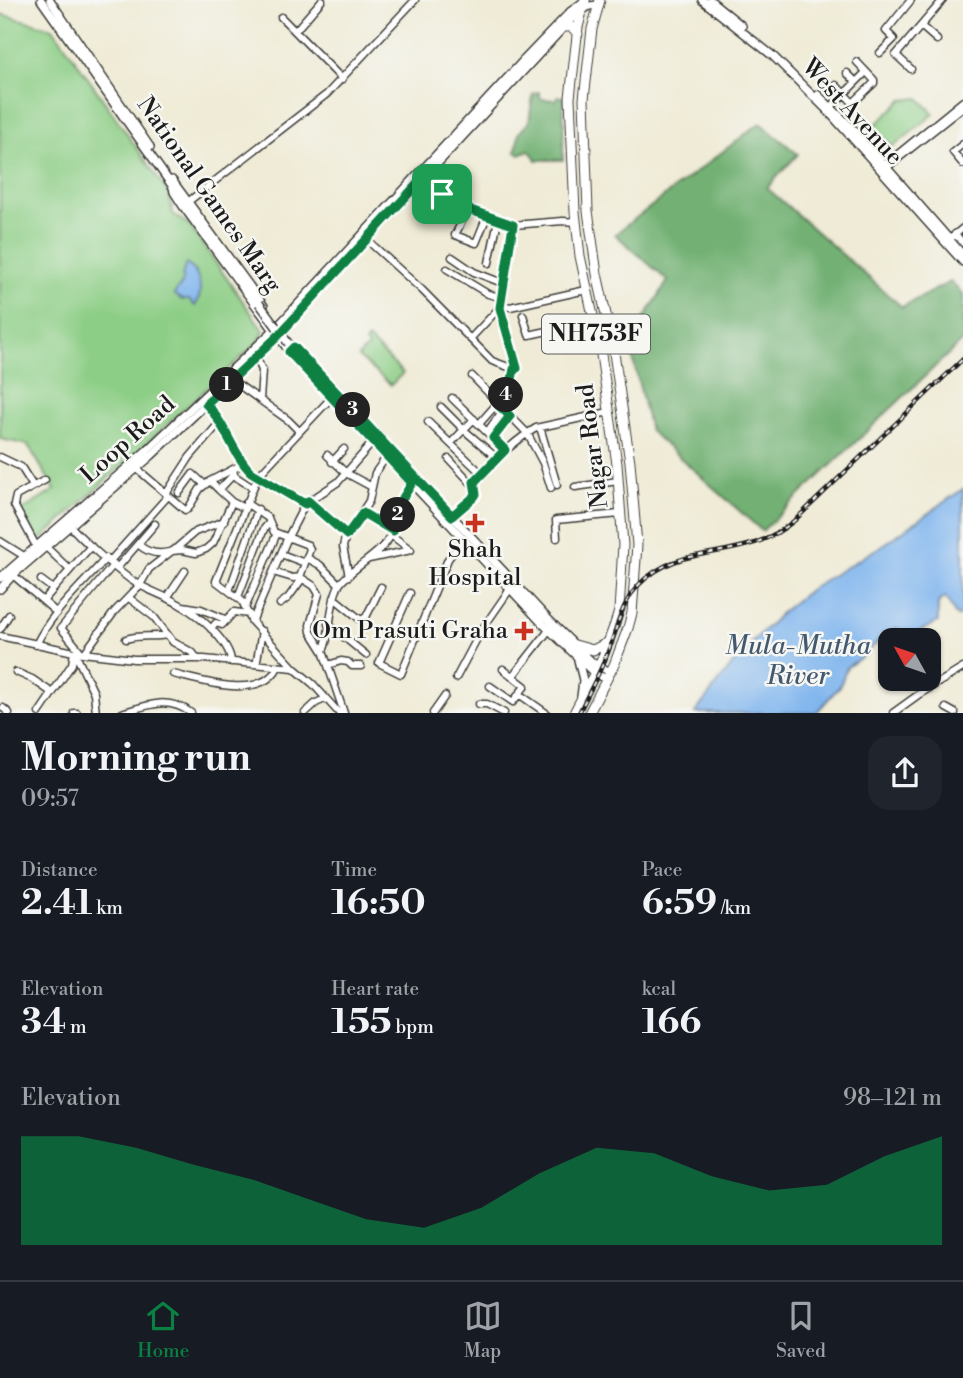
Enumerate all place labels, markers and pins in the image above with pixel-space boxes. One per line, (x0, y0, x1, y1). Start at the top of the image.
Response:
pin (412, 164, 472, 224)
pin: 1 (210, 368, 244, 402)
pin: 4 (489, 378, 524, 412)
pin: 3 (336, 392, 370, 428)
pin: 2 (380, 498, 416, 532)
marker: Shah Hospital (465, 513, 485, 533)
place label: Shah Hospital (429, 535, 521, 593)
place label: Om Prasuti Graha (312, 616, 509, 646)
marker: Om Prasuti Graha (514, 621, 534, 641)

